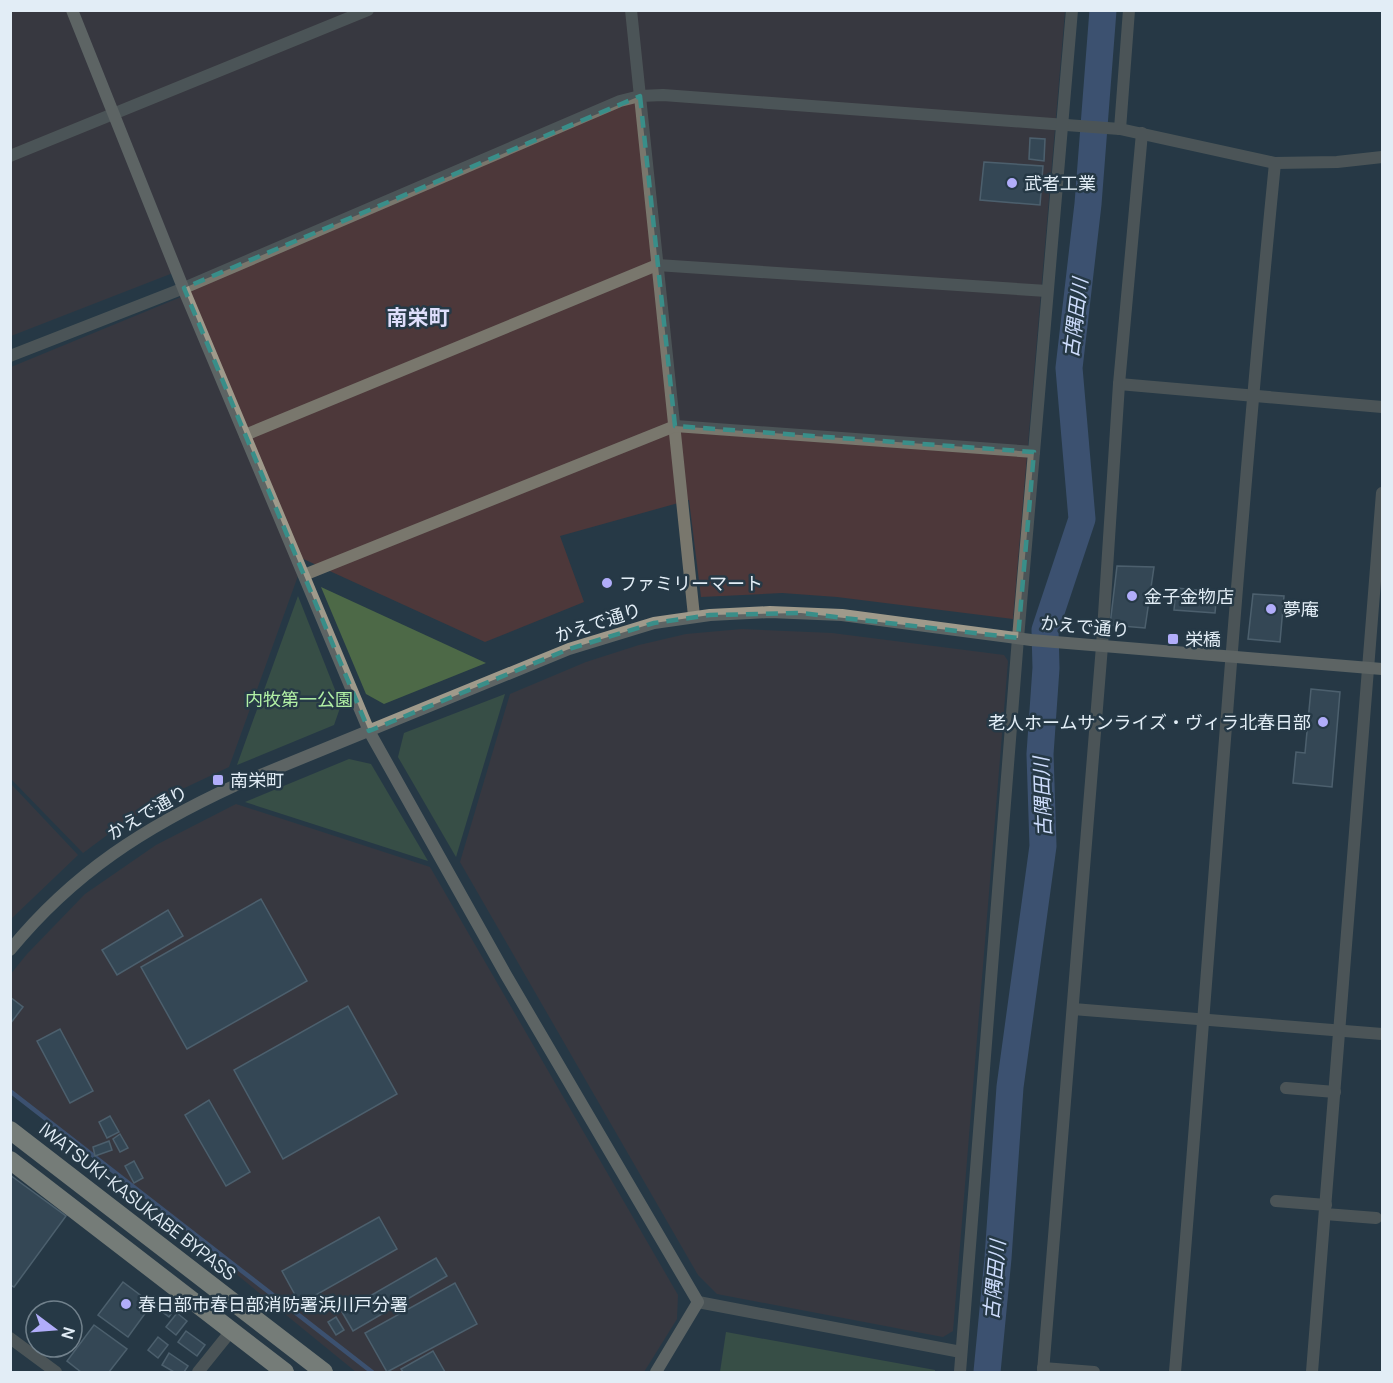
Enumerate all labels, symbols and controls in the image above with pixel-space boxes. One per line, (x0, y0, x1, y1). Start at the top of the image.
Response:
place label: 武者工業 (1024, 171, 1096, 195)
marker: 武者工業 (1005, 176, 1019, 190)
water label: 古隅田川 (1057, 275, 1094, 359)
district label: 南栄町 (387, 303, 450, 331)
place label: ファミリーマート (619, 571, 763, 595)
marker: ファミリーマート (600, 576, 614, 590)
place label: 金子金物店 (1144, 584, 1234, 608)
marker: 金子金物店 (1125, 589, 1139, 603)
street label: かえで通り (552, 597, 644, 647)
place label: 夢庵 (1283, 597, 1319, 621)
marker: 夢庵 (1264, 602, 1278, 616)
street label: かえで通り (1039, 610, 1131, 642)
place label: 栄橋 (1185, 627, 1221, 651)
marker: 栄橋 (1166, 632, 1180, 646)
park label: 内牧第一公園 (245, 687, 353, 711)
place label: 老人ホームサンライズ・ヴィラ北春日部 (988, 710, 1311, 734)
marker: 老人ホームサンライズ・ヴィラ北春日部 (1316, 715, 1330, 729)
water label: 古隅田川 (1027, 755, 1057, 837)
place label: 南栄町 (230, 768, 284, 792)
marker: 南栄町 (211, 773, 225, 787)
street label: かえで通り (102, 779, 192, 845)
street label: IWATSUKI-KASUKABE BYPASS (35, 1117, 241, 1285)
water label: 古隅田川 (977, 1237, 1011, 1321)
place label: 春日部市春日部消防署浜川戸分署 (138, 1292, 408, 1316)
marker: 春日部市春日部消防署浜川戸分署 (119, 1297, 133, 1311)
north arrow (24, 1299, 84, 1359)
text: N (56, 1325, 81, 1342)

